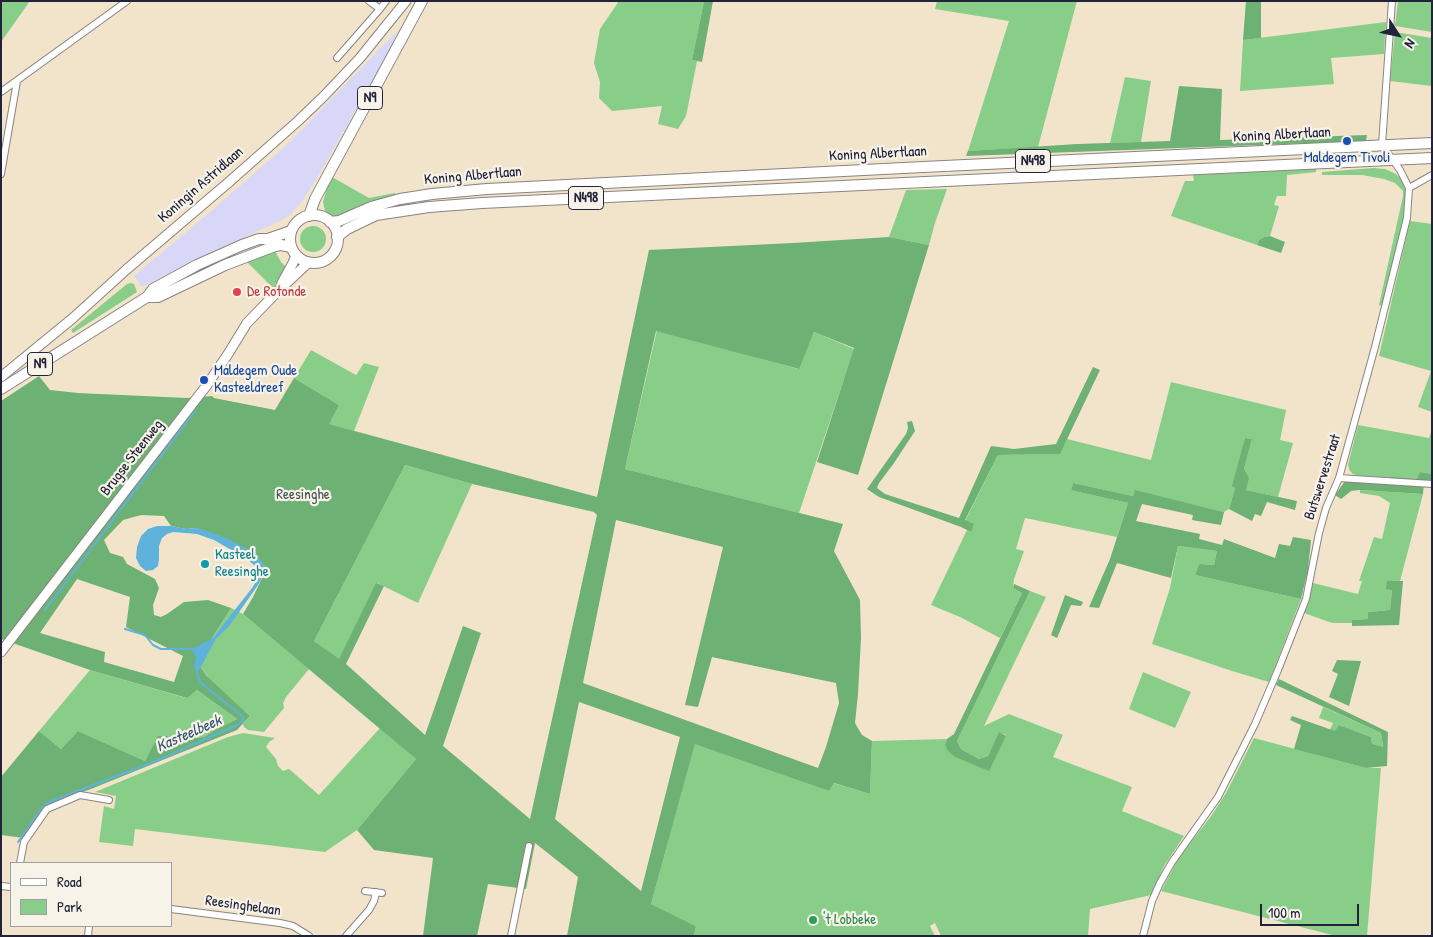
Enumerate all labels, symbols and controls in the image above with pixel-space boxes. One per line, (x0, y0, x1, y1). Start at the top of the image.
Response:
north arrow (1373, 10, 1423, 60)
text: N (1401, 35, 1421, 52)
road number: N9 (358, 86, 382, 110)
street label: Koning Albertlaan (1233, 123, 1331, 147)
marker: Maldegem Tivoli (1341, 135, 1353, 147)
street label: Koning Albertlaan (829, 142, 927, 166)
street label: Koningin Astridlaan (155, 143, 247, 227)
place label: Maldegem Tivoli (1304, 149, 1390, 167)
road number: N498 (1016, 150, 1050, 172)
street label: Koning Albertlaan (423, 163, 523, 189)
road number: N498 (568, 187, 604, 210)
place label: De Rotonde (247, 283, 306, 301)
marker: De Rotonde (231, 286, 243, 298)
road number: N9 (28, 352, 52, 376)
place label: Maldegem Oude Kasteeldreef (214, 362, 297, 397)
marker: Maldegem Oude Kasteeldreef (198, 374, 210, 386)
street label: Brugse Steenweg (97, 416, 167, 500)
street label: Butswervestraat (1301, 432, 1345, 522)
park label: Reesinghe (276, 486, 330, 504)
place label: Kasteel Reesinghe (215, 546, 269, 581)
marker: Kasteel Reesinghe (199, 558, 211, 570)
water label: Kasteelbeek (153, 711, 225, 757)
legend (10, 862, 172, 927)
text: Road (57, 871, 82, 892)
street label: Reesinghelaan (204, 892, 282, 920)
scale bar (1263, 894, 1362, 926)
text: Park (57, 896, 82, 917)
text: 100 m (1268, 902, 1301, 923)
place label: 't Lobbeke (823, 911, 876, 929)
marker: 't Lobbeke (807, 914, 819, 926)

